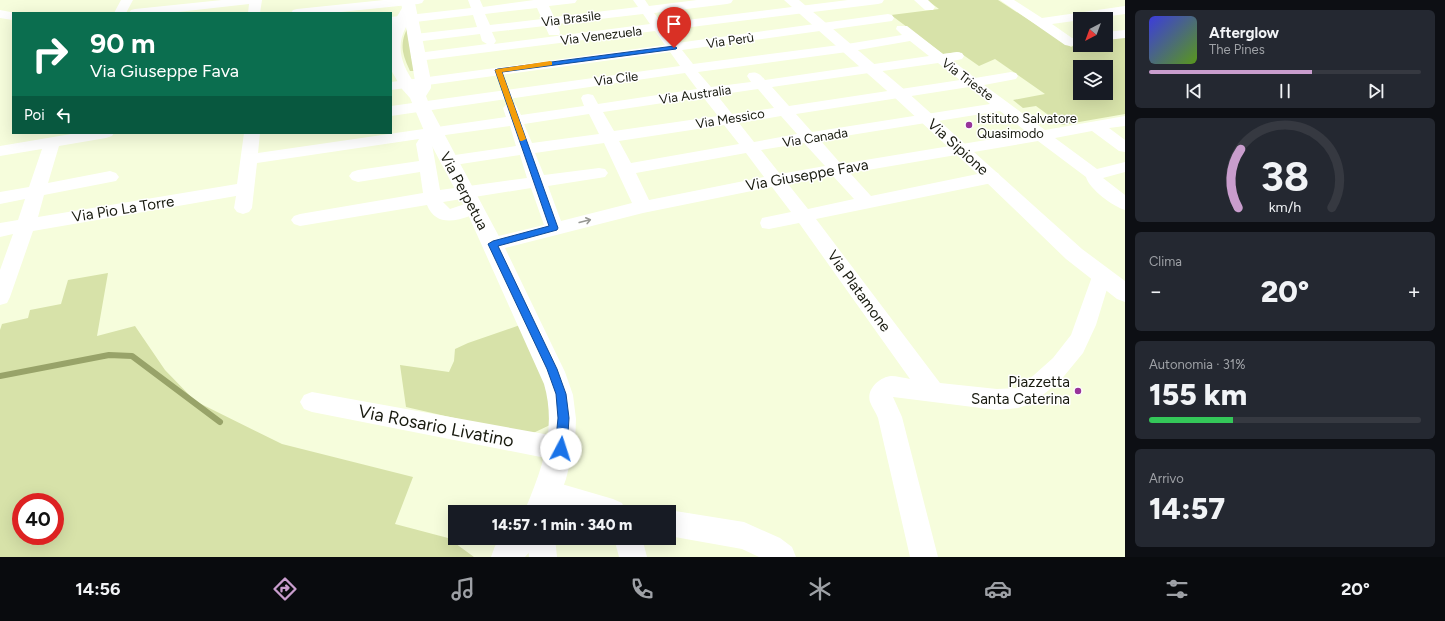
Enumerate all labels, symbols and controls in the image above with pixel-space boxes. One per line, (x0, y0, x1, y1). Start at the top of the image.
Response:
street label: Via Brasile (540, 7, 602, 30)
pin (657, 7.0, 691, 48)
north arrow (1073, 12, 1113, 52)
map controls (1073, 12, 1113, 100)
icon: arrive (663, 13, 685, 35)
street label: Via Venezuela (559, 23, 643, 48)
text: Afterglow (1209, 24, 1279, 42)
text: 90 m (90, 26, 155, 60)
icon: right (24, 28, 76, 80)
street label: Via Perù (705, 30, 755, 51)
text: The Pines (1209, 42, 1265, 57)
street label: Via Trieste (939, 55, 997, 104)
text: Via Giuseppe Fava (90, 60, 239, 82)
button: layers (1073, 60, 1113, 100)
street label: Via Cile (593, 68, 639, 89)
icon: previous (1183, 80, 1205, 102)
icon: pause (1274, 80, 1296, 102)
icon: next (1365, 80, 1387, 102)
street label: Via Australia (658, 82, 732, 107)
icon: left (53, 104, 75, 126)
text: Poi (24, 106, 45, 124)
street label: Via Messico (694, 106, 766, 131)
place label: Istituto Salvatore Quasimodo (977, 111, 1077, 141)
street label: Via Sipione (924, 115, 992, 179)
marker: Istituto Salvatore Quasimodo (964, 120, 974, 130)
street label: Via Canada (781, 125, 849, 150)
street label: Via Perpetua (436, 149, 492, 233)
text: 38 (1261, 151, 1309, 201)
street label: Via Giuseppe Fava (744, 155, 870, 195)
street label: Via Pio La Torre (71, 192, 175, 226)
text: km/h (1269, 198, 1301, 216)
one-way arrow (578, 216, 591, 224)
street label: Via Platamone (823, 247, 895, 335)
text: Clima (1149, 254, 1182, 269)
text: 20° (1261, 273, 1309, 310)
text: − (1149, 278, 1163, 305)
text: + (1407, 278, 1421, 305)
text: Autonomia · 31% (1149, 357, 1245, 372)
place label: Piazzetta Santa Caterina (971, 373, 1070, 408)
text: 155 km (1149, 376, 1247, 413)
marker: Piazzetta Santa Caterina (1073, 386, 1083, 396)
street label: Via Rosario Livatino (356, 400, 516, 452)
position arrow (540, 428, 582, 470)
text: Arrivo (1149, 471, 1184, 486)
text: 14:57 (1149, 490, 1225, 527)
speed limit sign: 40 (12, 493, 64, 545)
text: 14:57 · 1 min · 340 m (492, 516, 632, 534)
icon: directions (271, 575, 299, 603)
icon: music (449, 575, 477, 603)
icon: phone (628, 575, 656, 603)
icon: climate (806, 575, 834, 603)
icon: car (984, 575, 1012, 603)
icon: filters (1163, 575, 1191, 603)
text: 14:56 (75, 578, 120, 600)
text: 20° (1341, 578, 1370, 600)

